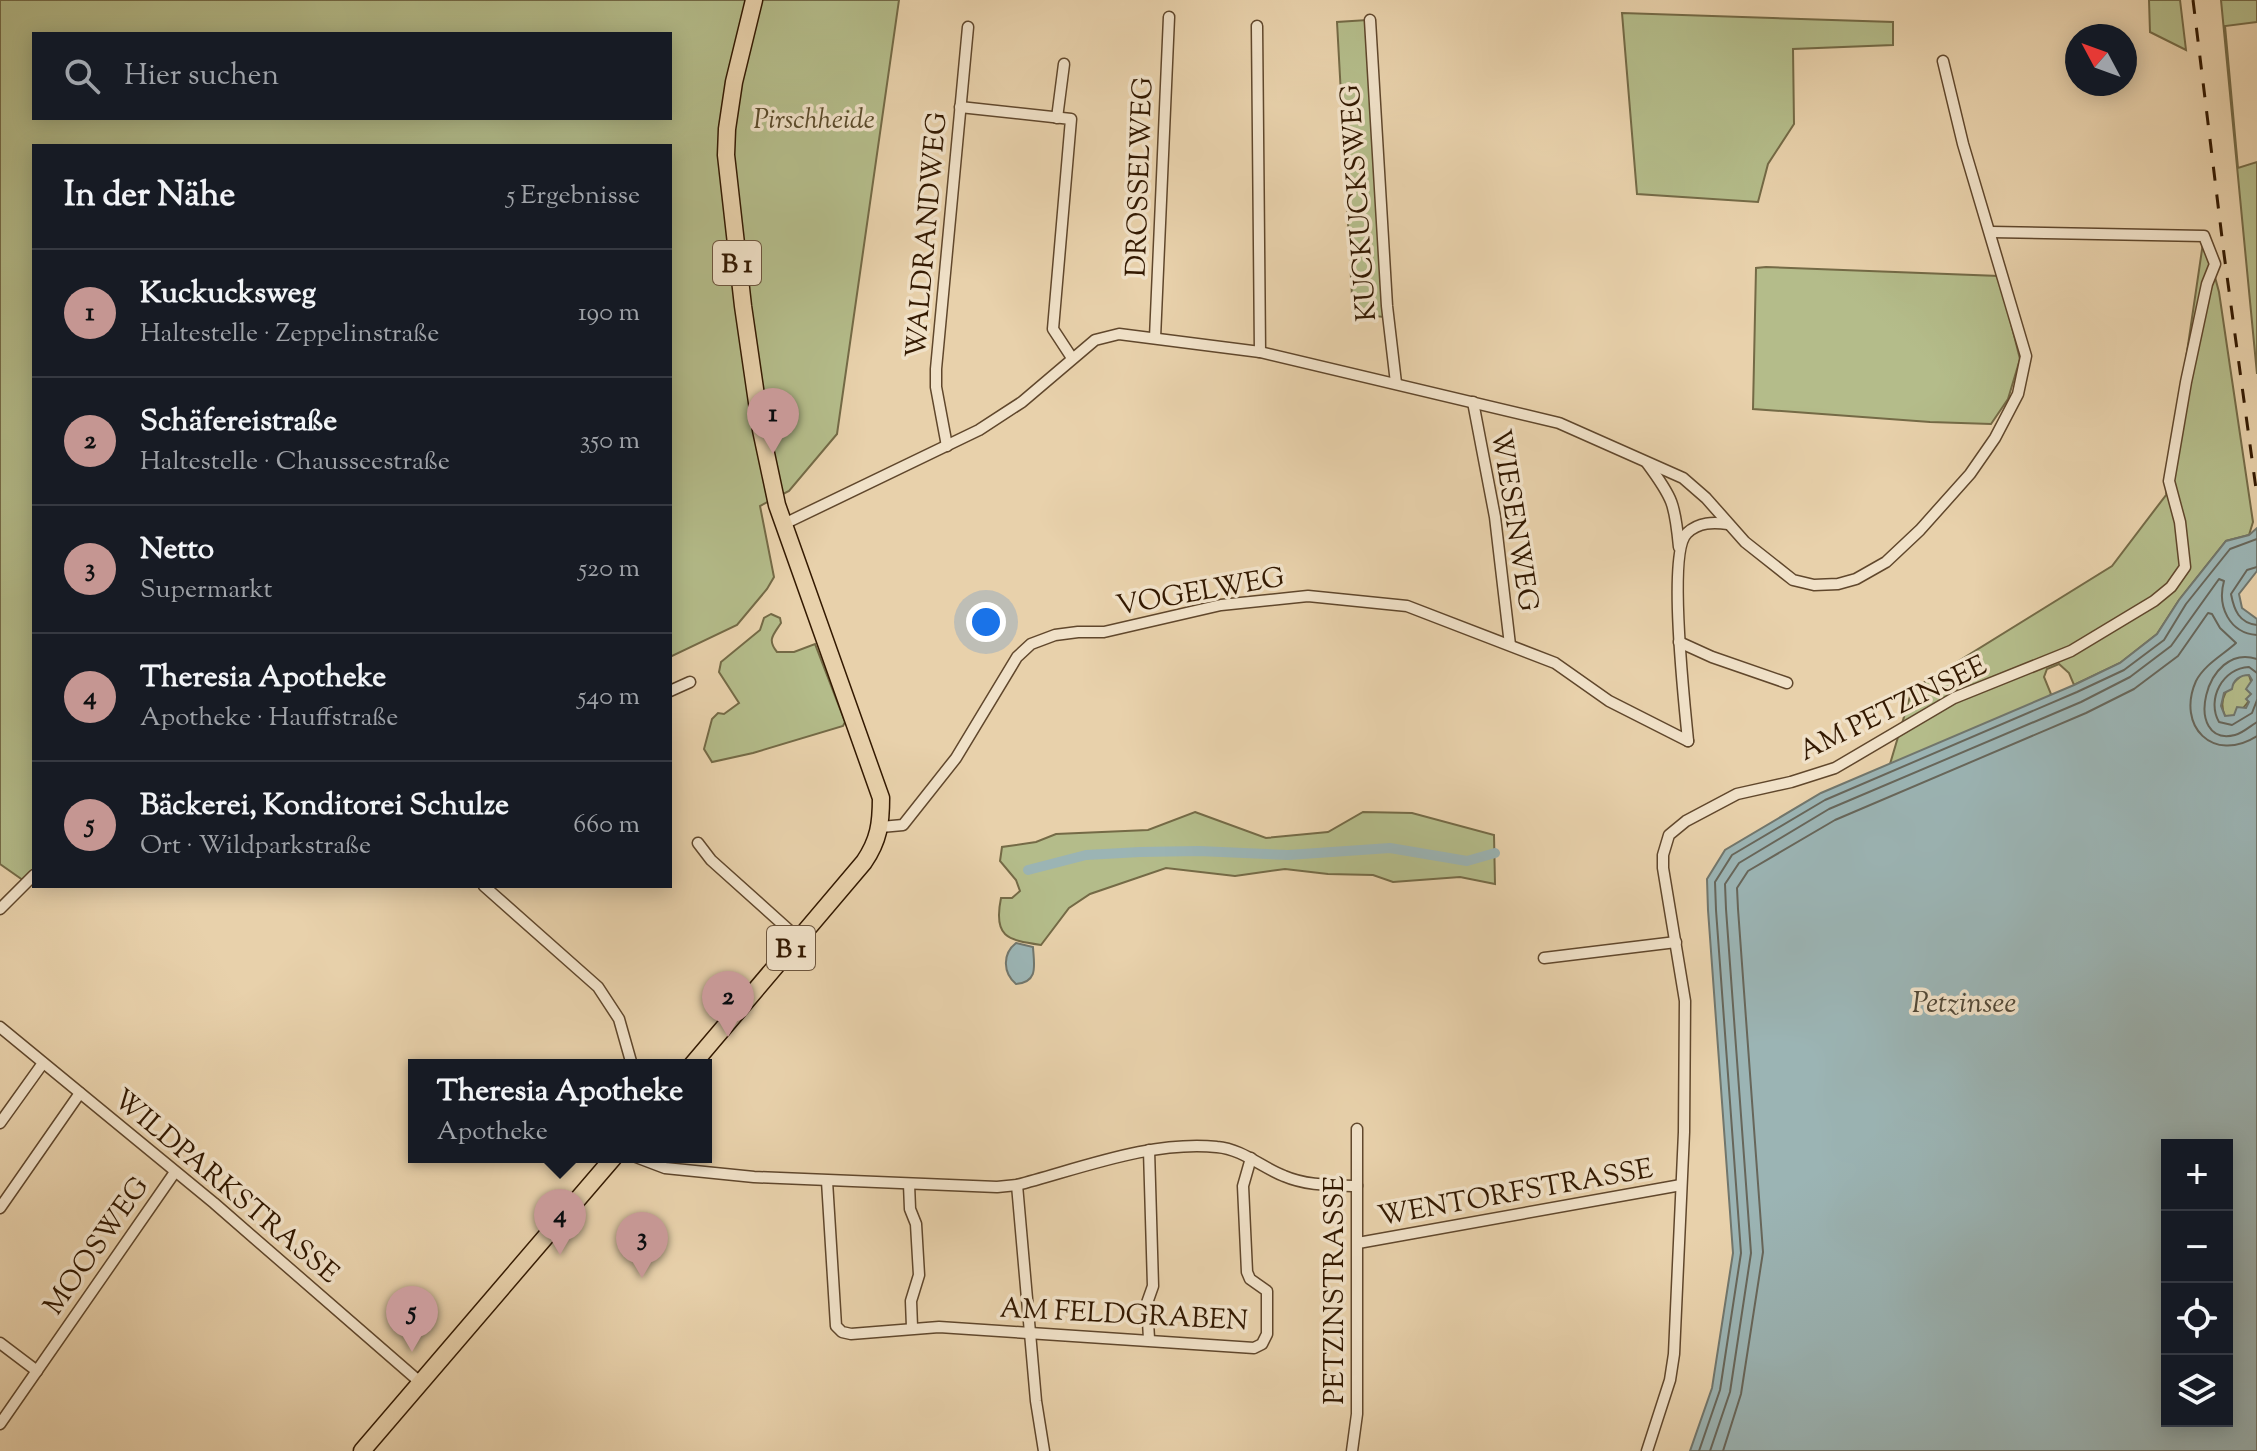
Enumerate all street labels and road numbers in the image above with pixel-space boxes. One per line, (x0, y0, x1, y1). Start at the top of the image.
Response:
street label: DROSSELWEG (1118, 76, 1164, 278)
street label: KUCKUCKSWEG (1332, 83, 1388, 323)
street label: WALDRANDWEG (897, 111, 959, 360)
road number: B 1 (713, 241, 761, 285)
street label: WIESENWEG (1479, 426, 1547, 615)
street label: VOGELWEG (1113, 558, 1288, 627)
street label: AM PETZINSEE (1793, 647, 1994, 773)
road number: B 1 (767, 926, 815, 970)
street label: WILDPARKSTRASSE (103, 1081, 347, 1294)
street label: WENTORFSTRASSE (1375, 1150, 1656, 1238)
street label: MOOSWEG (35, 1170, 160, 1324)
street label: PETZINSTRASSE (1316, 1176, 1356, 1404)
street label: AM FELDGRABEN (999, 1290, 1249, 1342)

